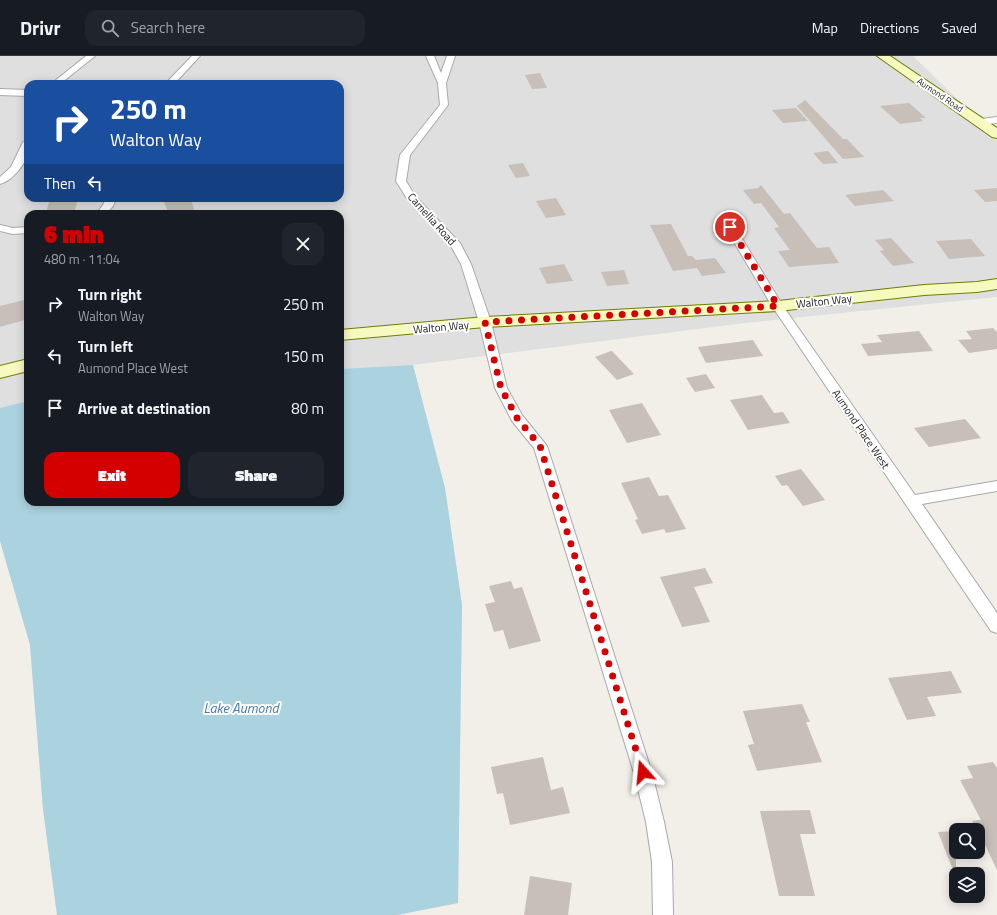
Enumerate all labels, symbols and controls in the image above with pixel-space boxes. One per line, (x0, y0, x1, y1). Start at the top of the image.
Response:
search box (85, 10, 365, 46)
text: Drivr (20, 13, 61, 42)
text: Search here (131, 16, 205, 39)
icon: search (99, 17, 121, 39)
text: Map (812, 17, 838, 38)
text: Directions (860, 17, 919, 38)
text: Saved (941, 17, 977, 38)
street label: Aumond Road (914, 74, 966, 115)
text: 250 m (110, 87, 187, 130)
icon: right (44, 96, 96, 148)
text: Walton Way (110, 126, 202, 153)
text: Then (44, 172, 76, 195)
icon: left (84, 172, 106, 194)
street label: Camellia Road (404, 189, 460, 249)
pin (713, 210, 747, 244)
text: 6 min (44, 216, 104, 252)
icon: arrive (719, 216, 741, 238)
button: close (282, 223, 324, 265)
text: 480 m · 11:04 (44, 249, 120, 269)
text: Turn right (78, 283, 142, 306)
street label: Walton Way (795, 290, 853, 312)
icon: right (44, 293, 66, 315)
text: 250 m (283, 293, 324, 316)
text: Walton Way (78, 306, 144, 326)
street label: Walton Way (412, 317, 470, 337)
text: Turn left (78, 335, 133, 358)
icon: left (44, 345, 66, 367)
text: 150 m (283, 345, 324, 368)
text: Aumond Place West (78, 358, 188, 378)
street label: Aumond Place West (828, 386, 894, 472)
icon: arrive (44, 397, 66, 419)
text: Arrive at destination (78, 397, 211, 420)
text: 80 m (291, 397, 324, 420)
button: Exit (44, 452, 180, 498)
button: Share (188, 452, 324, 498)
water label: Lake Aumond (204, 697, 280, 718)
position arrow (622, 751, 664, 793)
map controls (949, 823, 985, 903)
button: search (949, 823, 985, 859)
button: layers (949, 867, 985, 903)

